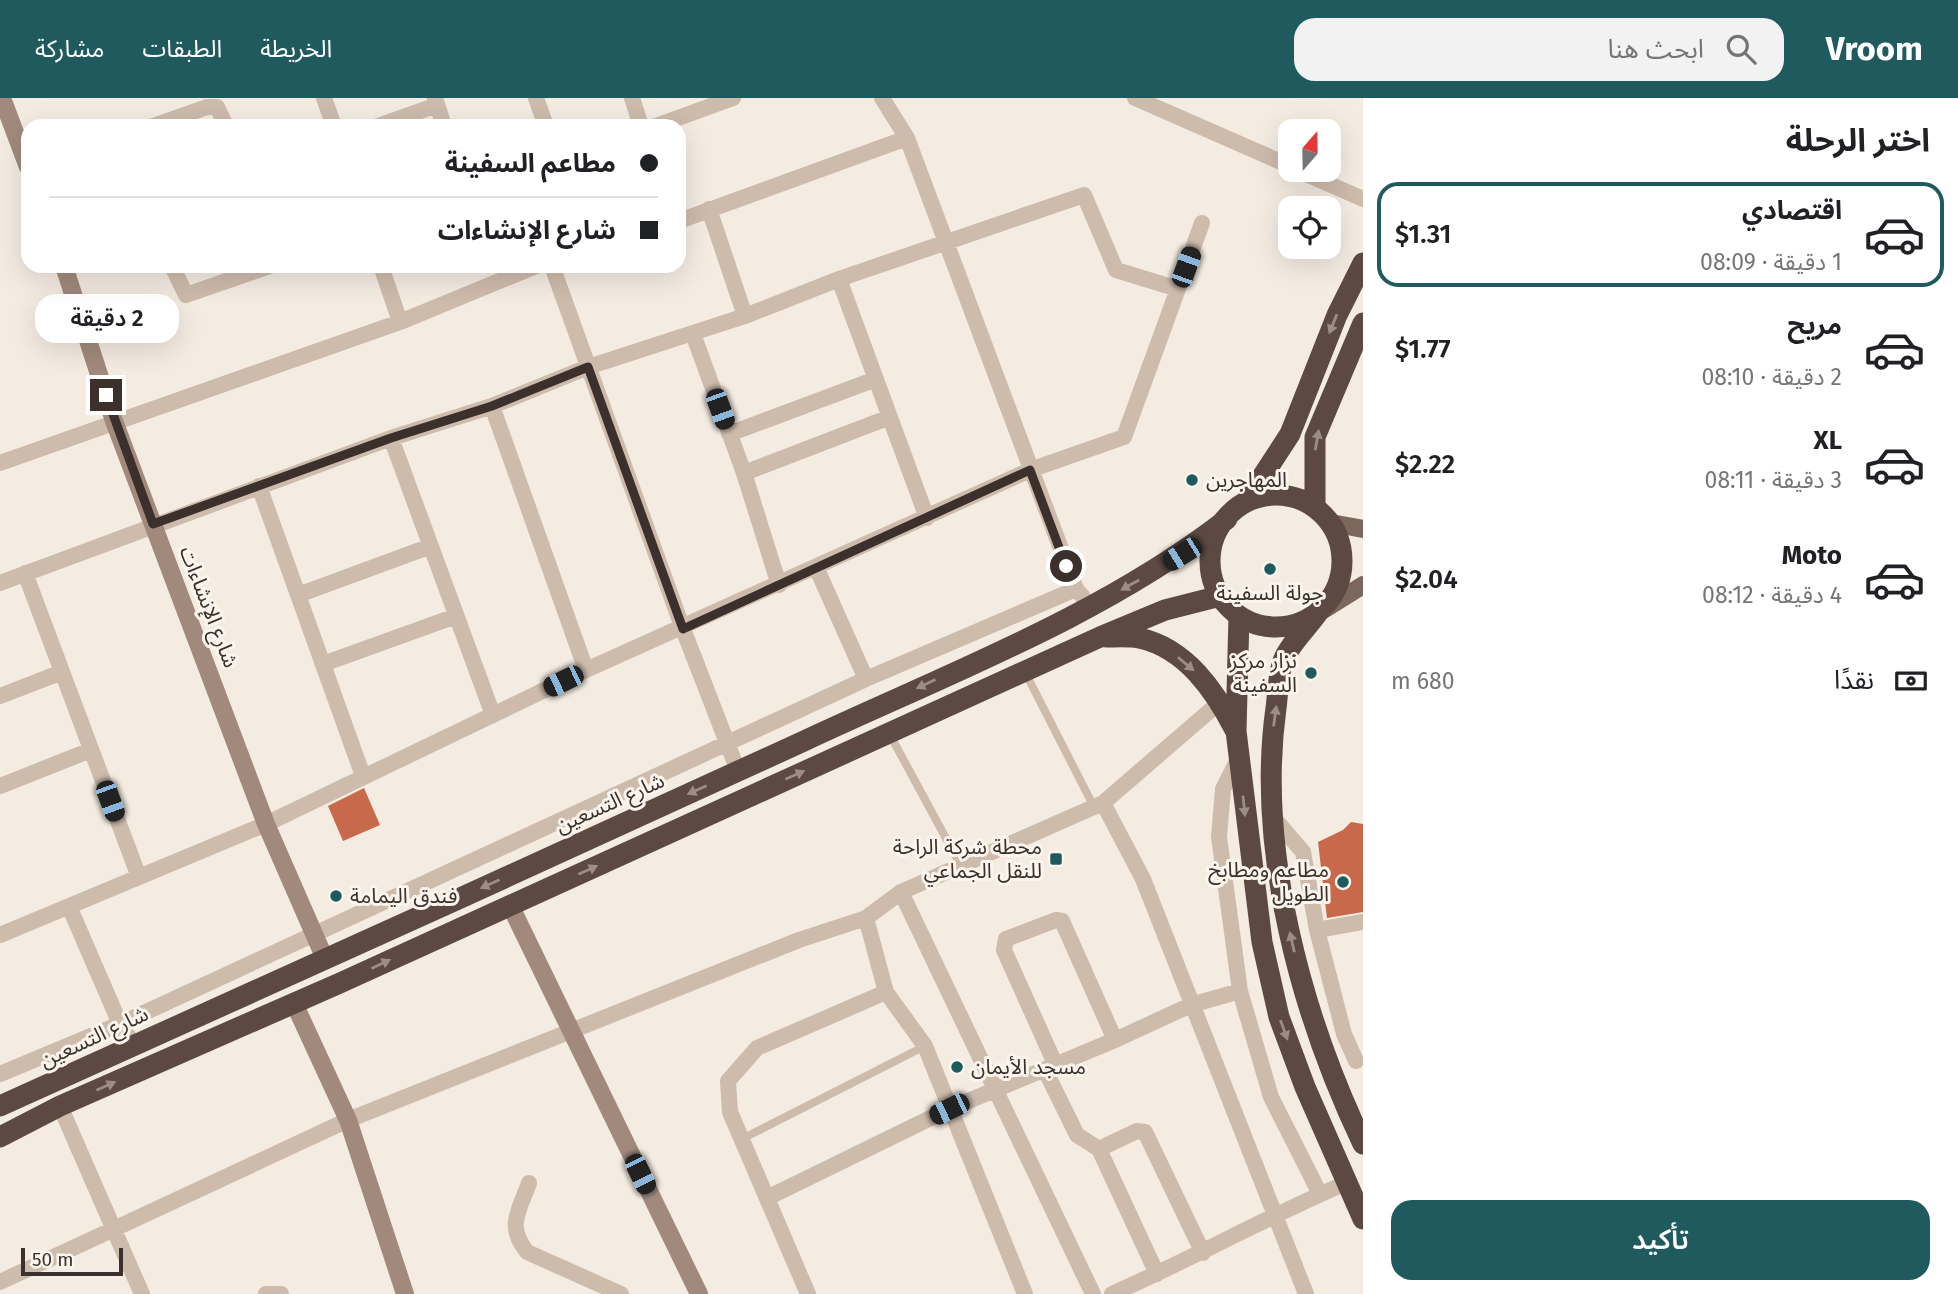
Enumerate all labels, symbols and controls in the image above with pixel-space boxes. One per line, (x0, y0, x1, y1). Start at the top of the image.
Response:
search box (1294, 18, 1784, 81)
text: Vroom (1826, 29, 1923, 69)
icon: search (1722, 30, 1760, 68)
text: ابحث هنا (1607, 34, 1704, 65)
text: مشاركة (35, 35, 104, 63)
text: الطبقات (142, 35, 222, 63)
text: الخريطة (260, 35, 332, 63)
north arrow (1278, 119, 1340, 182)
map controls (1278, 119, 1341, 259)
text: اختر الرحلة (1786, 121, 1930, 159)
text: مطاعم السفينة (445, 148, 616, 179)
text: اقتصادي (1742, 195, 1842, 226)
button: locate (1278, 196, 1341, 259)
icon: car (1863, 203, 1926, 266)
text: شارع الإنشاءات (438, 215, 616, 246)
text: $1.31 (1395, 219, 1451, 250)
car (1169, 244, 1204, 290)
text: 1 دقيقة · 08:09 (1700, 248, 1842, 276)
callout: 2 دقيقة (34, 294, 178, 342)
text: 2 دقيقة (70, 304, 144, 332)
text: مريح (1787, 310, 1842, 341)
one-way arrow (1328, 314, 1339, 335)
icon: car (1863, 318, 1926, 381)
text: $1.77 (1395, 334, 1450, 365)
text: 2 دقيقة · 08:10 (1702, 363, 1842, 391)
route end (90, 379, 122, 411)
car (703, 386, 738, 432)
text: XL (1814, 425, 1842, 456)
one-way arrow (1312, 429, 1323, 451)
icon: car (1863, 433, 1926, 496)
text: $2.22 (1395, 449, 1455, 480)
text: 3 دقيقة · 08:11 (1705, 466, 1842, 494)
place label: المهاجرين (1206, 467, 1287, 493)
marker: المهاجرين (1184, 472, 1200, 488)
car (1159, 534, 1206, 574)
text: Moto (1782, 540, 1842, 571)
street label: شارع الإنشاءات (172, 543, 244, 672)
icon: car (1863, 548, 1926, 611)
route start (1050, 550, 1082, 582)
marker: جولة السفينة (1262, 561, 1278, 577)
text: $2.04 (1395, 564, 1458, 595)
one-way arrow (1121, 579, 1140, 591)
place label: جولة السفينة (1216, 580, 1324, 606)
text: 4 دقيقة · 08:12 (1702, 581, 1842, 609)
place label: نزار مركز السفينة (1229, 648, 1297, 698)
one-way arrow (1177, 656, 1195, 672)
car (540, 662, 587, 700)
icon: cash (1892, 662, 1930, 700)
marker: نزار مركز السفينة (1303, 665, 1319, 681)
text: نقدًا (1834, 665, 1874, 696)
text: 680 m (1391, 667, 1455, 695)
one-way arrow (915, 679, 936, 690)
one-way arrow (1270, 705, 1281, 727)
street label: شارع التسعين (551, 767, 669, 840)
one-way arrow (785, 770, 805, 781)
car (93, 778, 128, 824)
one-way arrow (687, 784, 707, 796)
one-way arrow (1239, 796, 1250, 818)
place label: محطة شركة الراحة للنقل الجماعي (893, 834, 1042, 887)
marker: محطة شركة الراحة للنقل الجماعي (1048, 851, 1064, 867)
place label: مطاعم ومطابخ الطويل (1208, 857, 1329, 907)
one-way arrow (578, 864, 598, 875)
marker: مطاعم ومطابخ الطويل (1335, 874, 1351, 890)
one-way arrow (480, 878, 500, 890)
place label: فندق اليمامة (350, 883, 457, 909)
marker: فندق اليمامة (328, 888, 344, 904)
one-way arrow (1286, 931, 1297, 953)
one-way arrow (371, 958, 391, 970)
street label: شارع التسعين (36, 1001, 153, 1075)
one-way arrow (1279, 1019, 1290, 1040)
place label: مسجد الأيمان (971, 1054, 1086, 1080)
marker: مسجد الأيمان (949, 1059, 965, 1075)
one-way arrow (95, 1080, 116, 1091)
car (926, 1090, 973, 1128)
car (622, 1151, 659, 1197)
button: تأكيد (1391, 1200, 1930, 1280)
scale bar (21, 1245, 122, 1277)
text: 50 m (32, 1248, 73, 1271)

